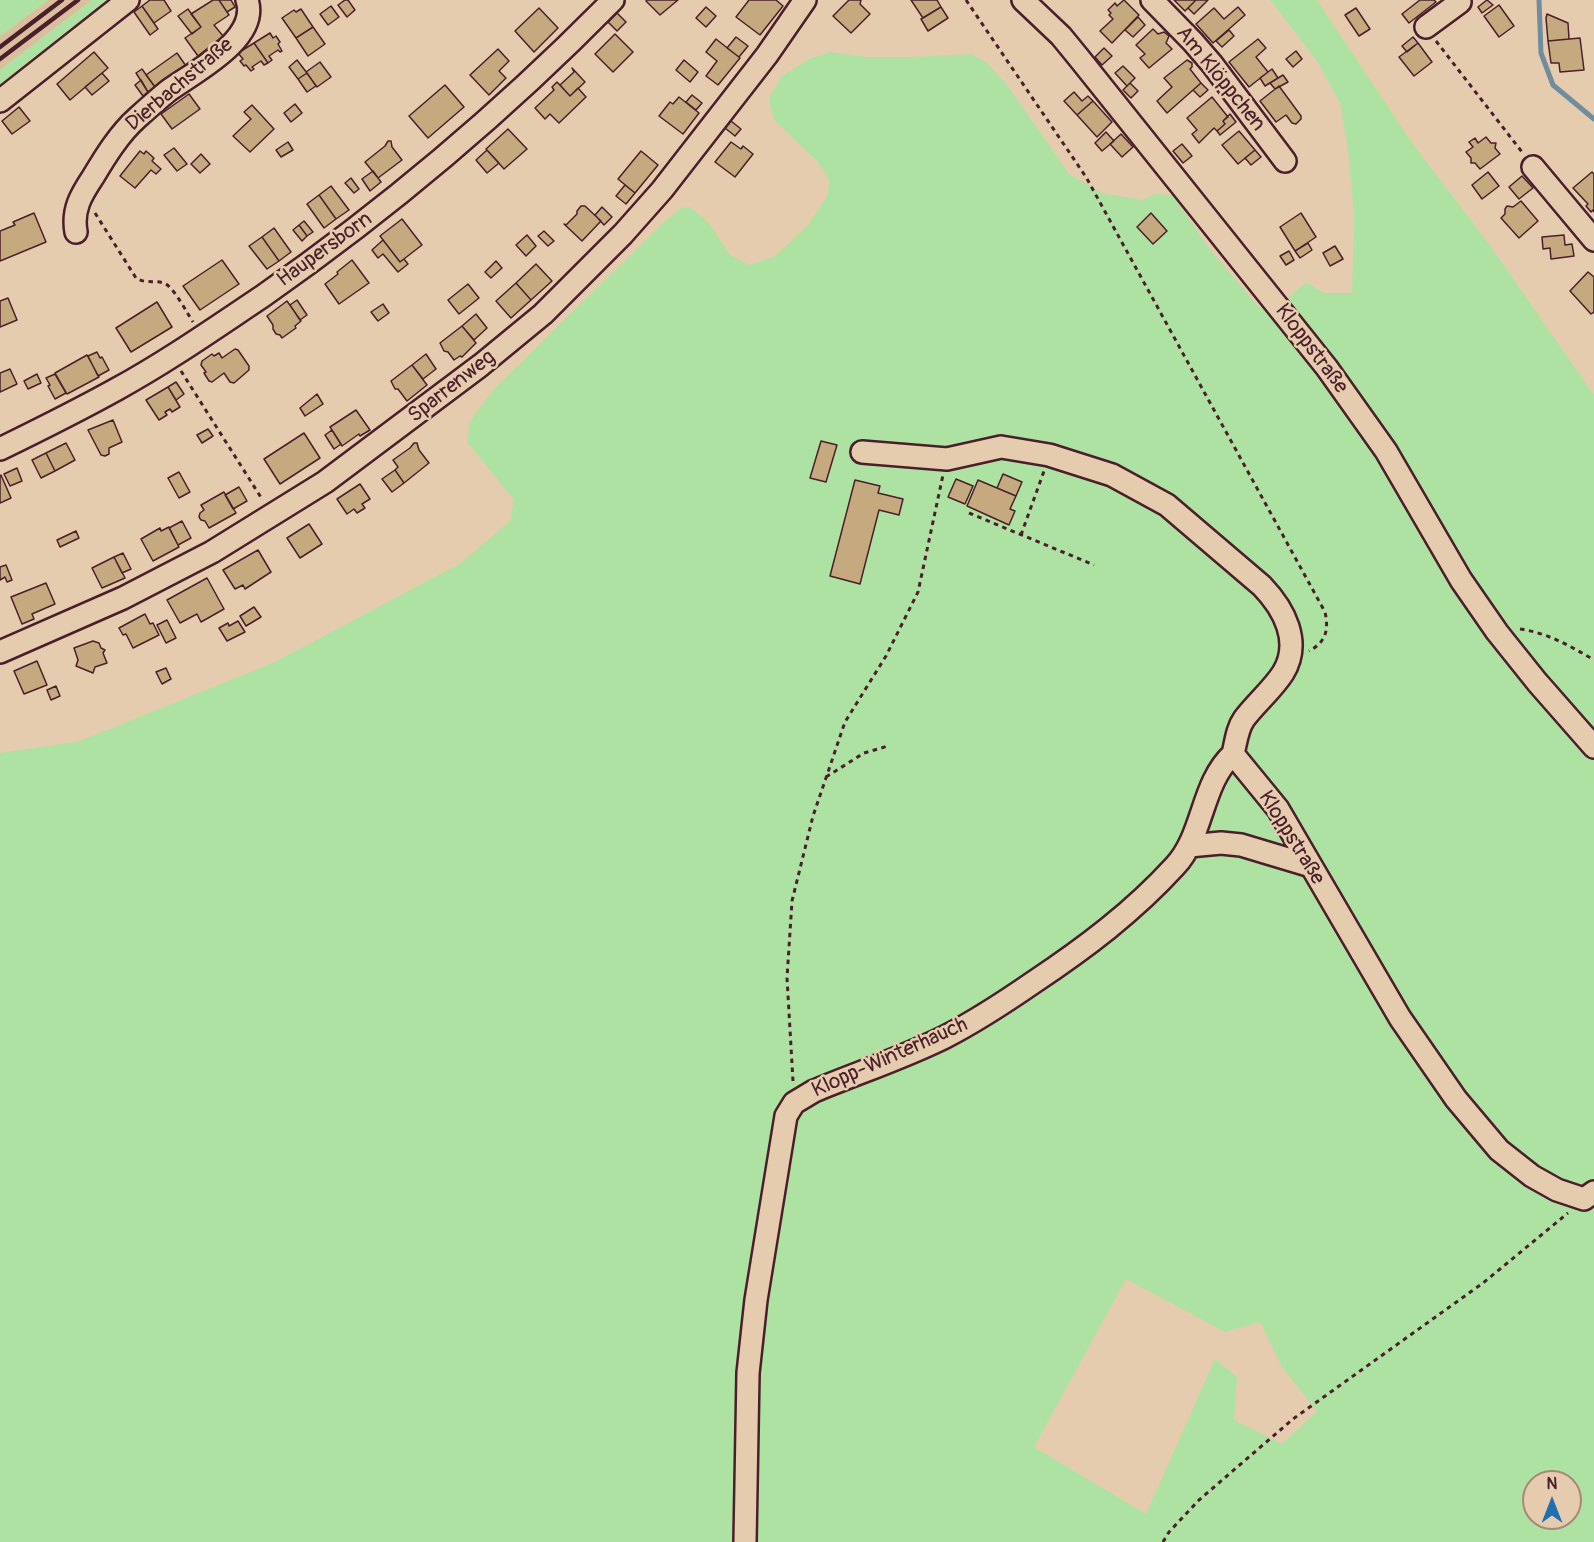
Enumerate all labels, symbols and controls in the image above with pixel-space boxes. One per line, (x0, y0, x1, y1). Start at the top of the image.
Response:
street label: Am Klöppchen (1170, 21, 1270, 137)
street label: Dierbachstraße (121, 33, 239, 137)
street label: Haupersborn (273, 207, 377, 293)
street label: Kloppstraße (1269, 299, 1353, 399)
street label: Sparrenweg (404, 345, 500, 429)
street label: Kloppstraße (1252, 786, 1330, 890)
street label: Klopp-Winterhauch (808, 1012, 972, 1104)
north arrow (1522, 1470, 1582, 1530)
text: N (1547, 1474, 1557, 1494)

